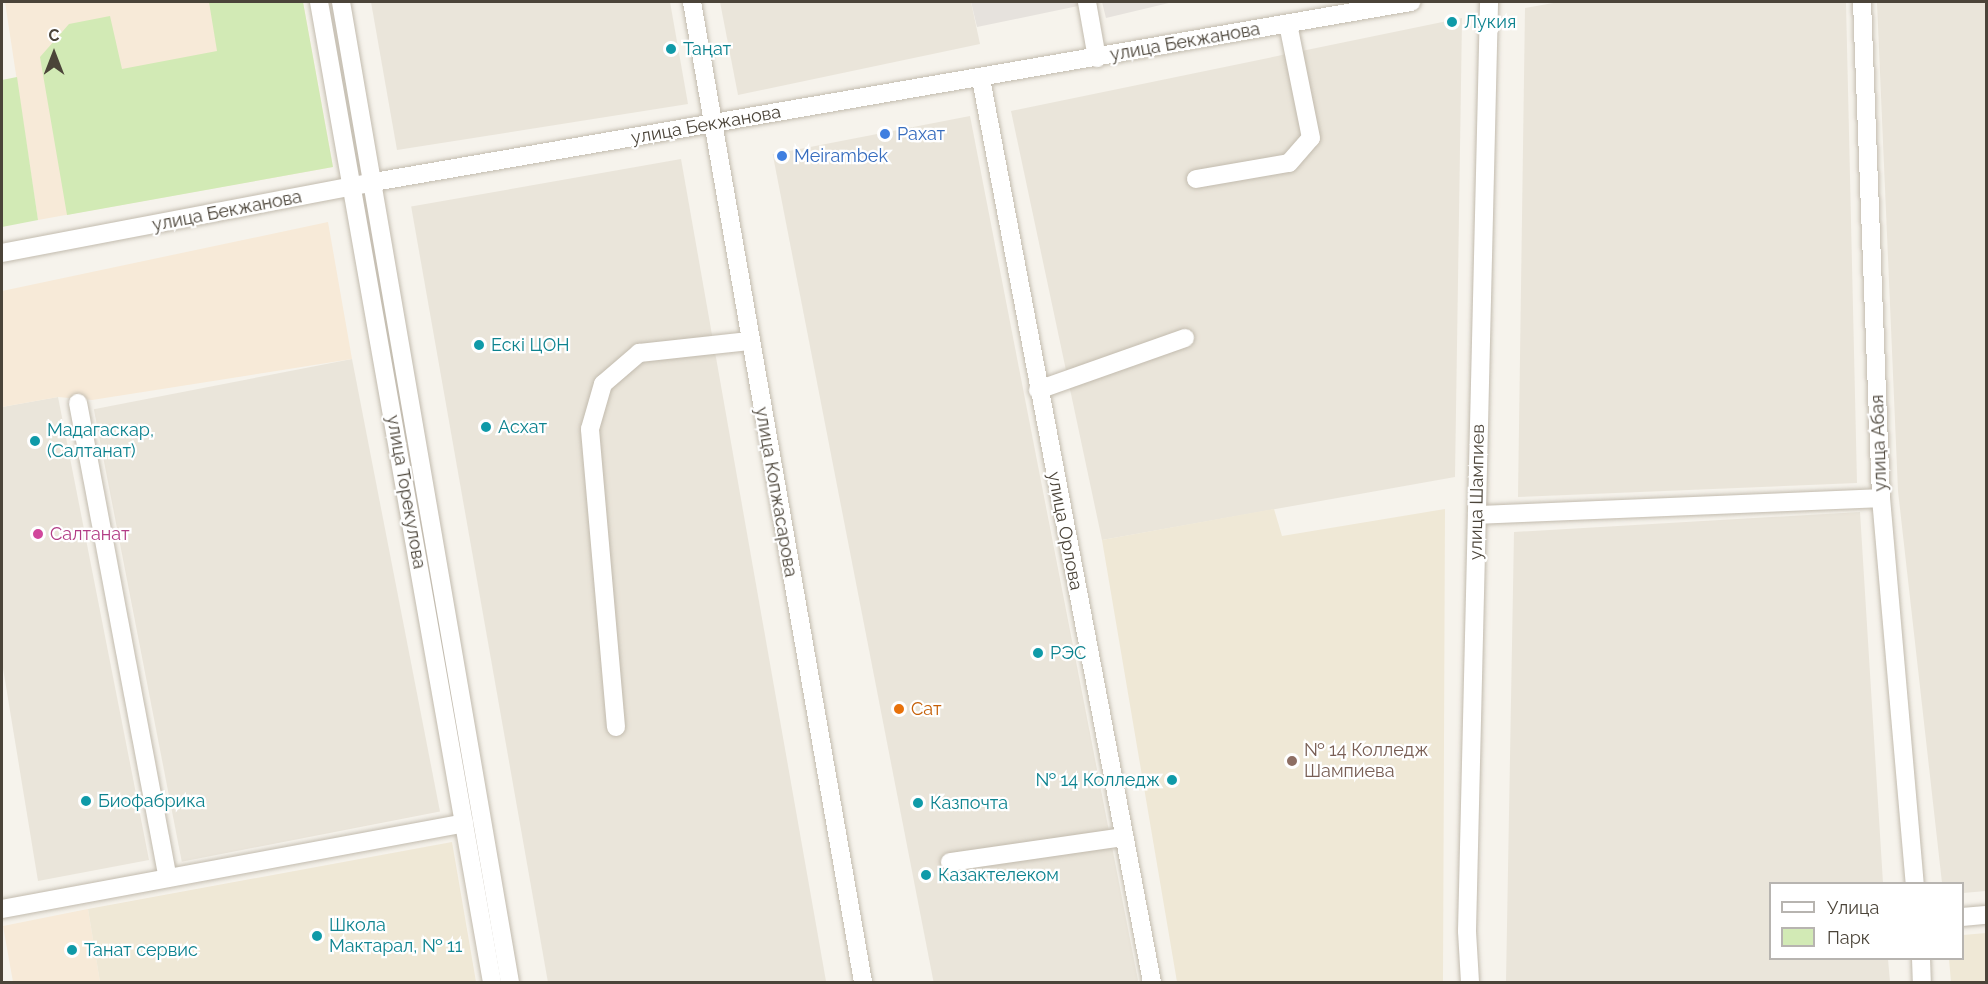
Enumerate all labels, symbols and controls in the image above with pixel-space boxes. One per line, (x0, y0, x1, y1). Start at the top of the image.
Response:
place label: Лукия (1464, 11, 1516, 33)
marker: Лукия (1445, 15, 1459, 29)
street label: улица Бекжанова (1108, 18, 1262, 66)
north arrow (24, 24, 84, 84)
text: С (49, 26, 59, 45)
place label: Таңат (683, 38, 731, 60)
marker: Таңат (664, 42, 678, 56)
street label: улица Бекжанова (629, 101, 783, 149)
place label: Рахат (897, 123, 945, 145)
marker: Рахат (878, 127, 892, 141)
place label: Meirambek (794, 145, 888, 167)
marker: Meirambek (775, 149, 789, 163)
street label: улица Бекжанова (150, 186, 304, 236)
place label: Ескі ЦОН (491, 334, 569, 356)
marker: Ескі ЦОН (472, 338, 486, 352)
street label: улица Абая (1867, 394, 1891, 492)
street label: улица Копжасарова (750, 405, 802, 579)
street label: улица Торекулова (382, 413, 430, 571)
place label: Асхат (498, 416, 547, 438)
place label: Мадагаскар, (Салтанат) (47, 420, 154, 462)
marker: Асхат (479, 420, 493, 434)
street label: улица Шампиев (1465, 424, 1489, 560)
marker: Мадагаскар, (Салтанат) (28, 434, 42, 448)
street label: улица Орлова (1043, 470, 1087, 592)
place label: Салтанат (50, 523, 129, 545)
marker: Салтанат (31, 527, 45, 541)
place label: РЭС (1050, 642, 1086, 664)
marker: РЭС (1031, 646, 1045, 660)
place label: Сат (911, 698, 942, 720)
marker: Сат (892, 702, 906, 716)
place label: № 14 Колледж Шампиева (1304, 740, 1428, 783)
marker: № 14 Колледж Шампиева (1285, 754, 1299, 768)
place label: № 14 Колледж (1036, 769, 1160, 791)
marker: № 14 Колледж (1165, 773, 1179, 787)
place label: Биофабрика (98, 790, 205, 812)
place label: Казпочта (930, 792, 1008, 814)
marker: Биофабрика (79, 794, 93, 808)
marker: Казпочта (911, 796, 925, 810)
place label: Казактелеком (938, 864, 1059, 886)
marker: Казактелеком (919, 868, 933, 882)
legend (1769, 882, 1964, 960)
text: Улица (1827, 897, 1879, 918)
place label: Школа Мактарал, № 11 (329, 915, 463, 958)
text: Парк (1827, 927, 1870, 948)
marker: Школа Мактарал, № 11 (310, 929, 324, 943)
place label: Танат сервис (84, 939, 198, 961)
marker: Танат сервис (65, 943, 79, 957)

